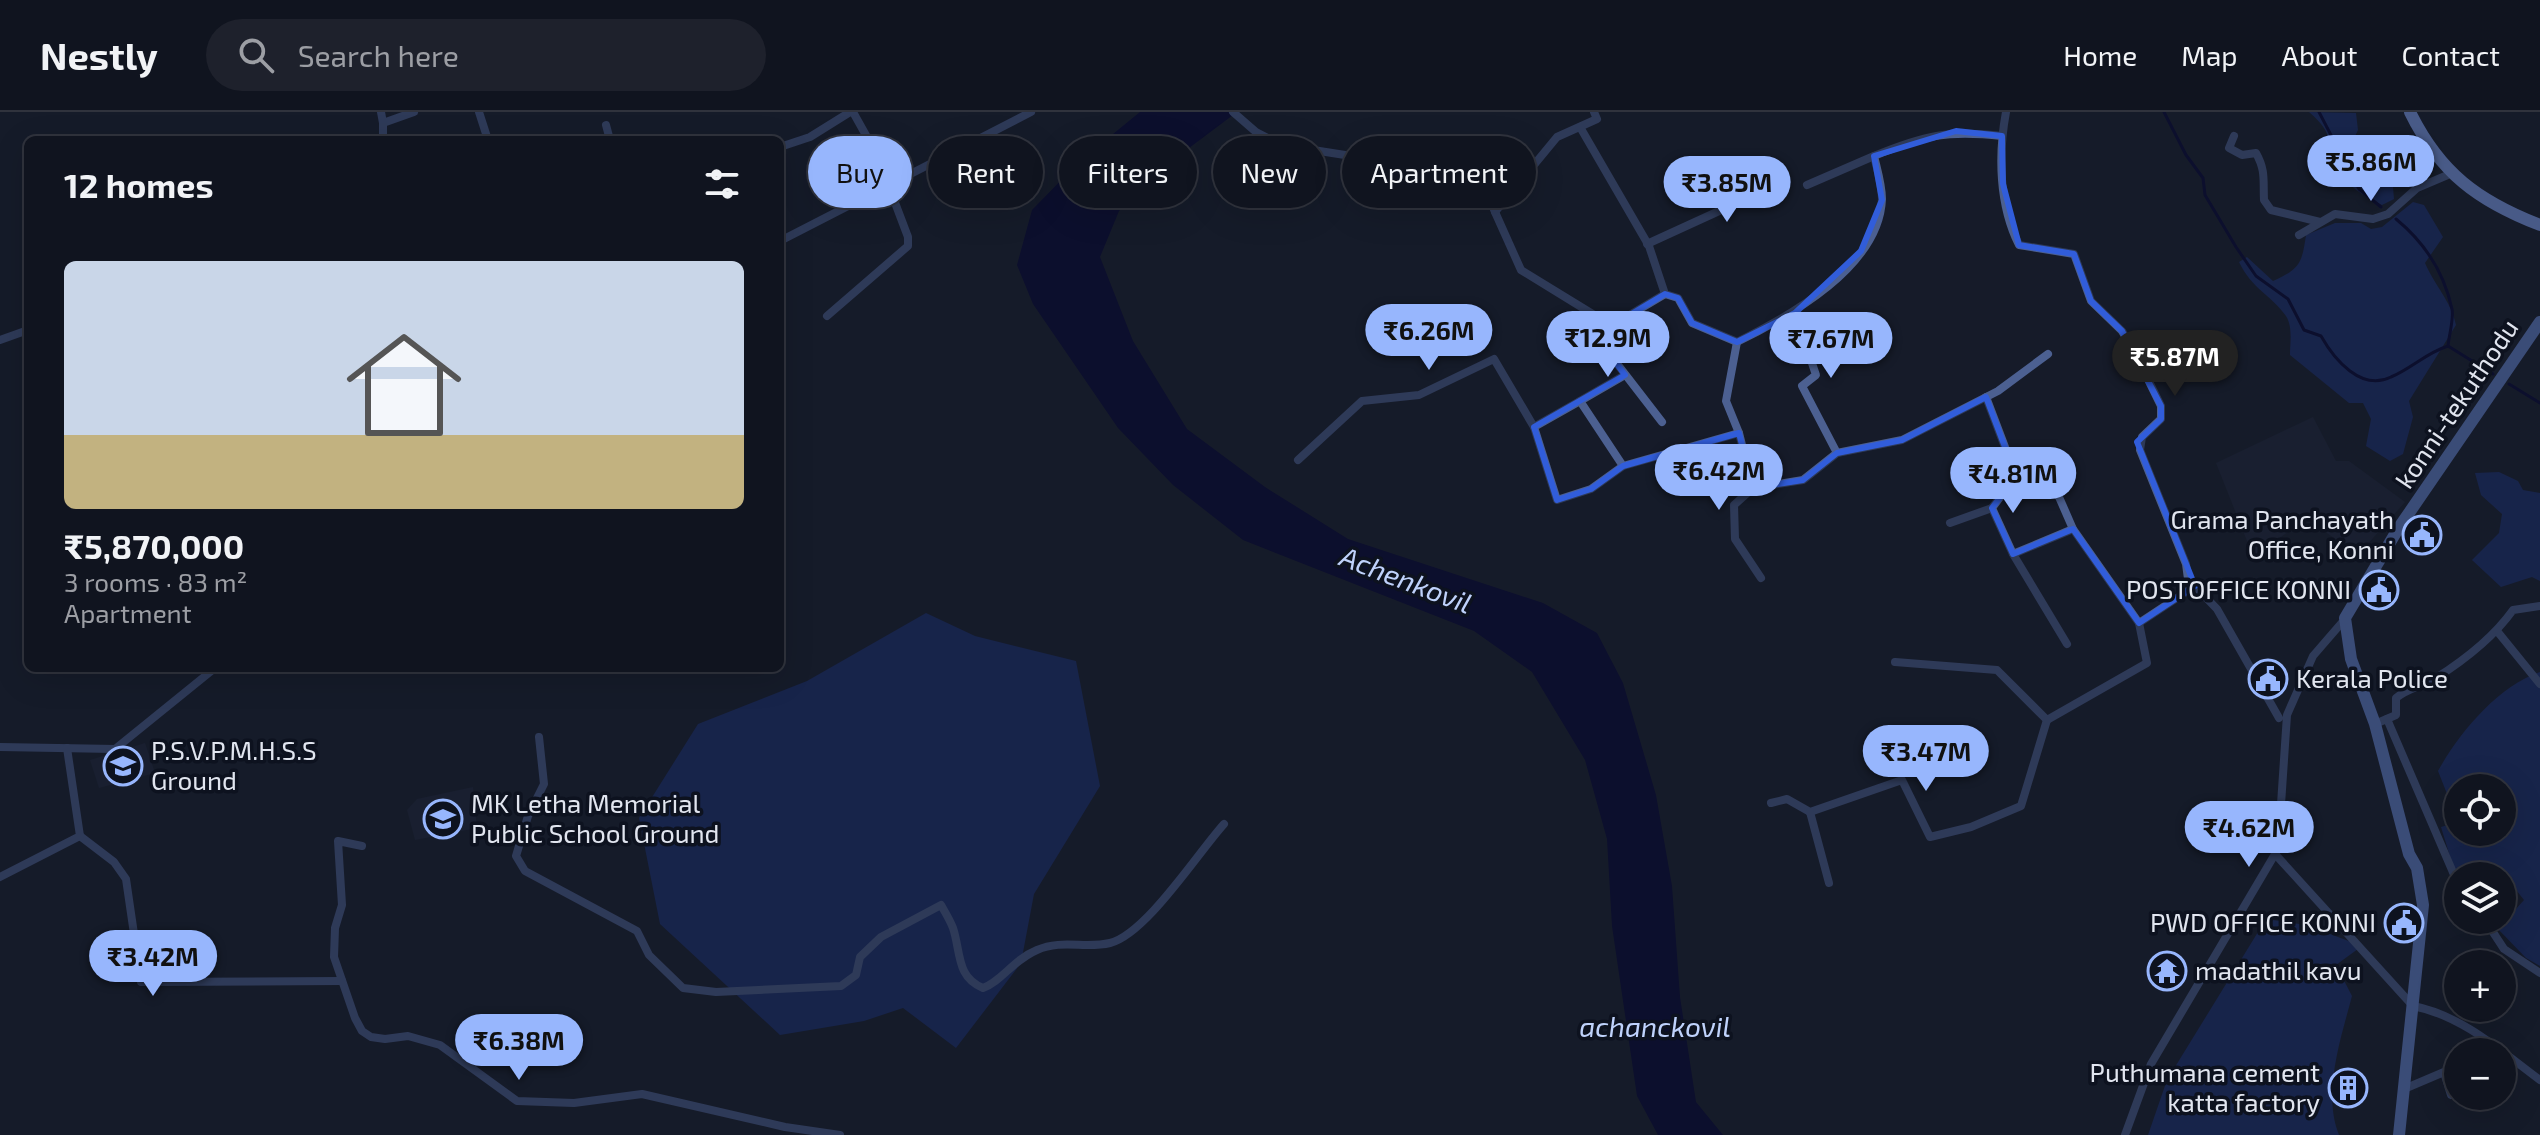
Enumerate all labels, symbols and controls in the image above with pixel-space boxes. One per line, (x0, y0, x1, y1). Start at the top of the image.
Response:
search box (206, 19, 766, 91)
text: Nestly (40, 32, 158, 78)
icon: search (234, 33, 278, 77)
text: Search here (298, 37, 459, 73)
text: Home (2063, 38, 2137, 72)
text: Map (2181, 38, 2238, 72)
text: About (2282, 38, 2357, 72)
text: Contact (2401, 38, 2500, 72)
pin: ₹5.86M (2306, 135, 2436, 203)
chip: Buy (808, 136, 912, 208)
chip: Rent (928, 136, 1043, 208)
chip: Filters (1059, 136, 1197, 208)
chip: New (1213, 136, 1326, 208)
chip: Apartment (1342, 136, 1536, 208)
text: ₹5.86M (2325, 145, 2417, 176)
pin: ₹3.85M (1662, 156, 1792, 224)
icon: filters (700, 162, 744, 206)
text: 12 homes (64, 164, 213, 205)
text: ₹3.85M (1682, 166, 1772, 197)
pin: ₹6.26M (1364, 304, 1494, 372)
pin: ₹12.9M (1543, 311, 1673, 379)
pin: ₹7.67M (1766, 312, 1896, 380)
icon: home (332, 313, 476, 457)
street label: konni-tekuthodu (2388, 313, 2524, 494)
text: ₹6.26M (1383, 314, 1475, 345)
text: ₹12.9M (1564, 321, 1652, 352)
text: ₹7.67M (1787, 322, 1875, 353)
pin: ₹5.87M (2110, 330, 2240, 398)
text: ₹5.87M (2130, 340, 2220, 371)
pin: ₹6.42M (1654, 444, 1784, 512)
pin: ₹4.81M (1948, 447, 2078, 515)
text: ₹6.42M (1673, 454, 1765, 485)
text: ₹4.81M (1968, 457, 2058, 488)
place label: Grama Panchayath Office, Konni (2171, 503, 2394, 564)
public building icon: Grama Panchayath Office, Konni (2401, 514, 2443, 556)
text: ₹5,870,000 (64, 525, 244, 566)
water label: Achenkovil (1335, 538, 1477, 620)
text: 3 rooms · 83 m² (64, 566, 247, 597)
public building icon: POSTOFFICE KONNI (2358, 569, 2400, 611)
place label: POSTOFFICE KONNI (2126, 573, 2351, 604)
text: Apartment (64, 597, 192, 628)
public building icon: Kerala Police (2247, 658, 2289, 700)
place label: Kerala Police (2296, 662, 2448, 693)
pin: ₹3.47M (1861, 725, 1991, 793)
place label: P.S.V.P.M.H.S.S Ground (151, 734, 317, 795)
text: ₹3.47M (1881, 735, 1971, 766)
school or university icon: P.S.V.P.M.H.S.S Ground (102, 745, 144, 787)
map controls (2444, 774, 2516, 1110)
button: locate (2444, 774, 2516, 846)
place label: MK Letha Memorial Public School Ground (471, 787, 719, 848)
school or university icon: MK Letha Memorial Public School Ground (422, 798, 464, 840)
pin: ₹4.62M (2184, 801, 2314, 869)
text: ₹4.62M (2203, 811, 2295, 842)
button: layers (2444, 862, 2516, 934)
public building icon: PWD OFFICE KONNI (2383, 902, 2425, 944)
place label: PWD OFFICE KONNI (2150, 906, 2376, 937)
pin: ₹3.42M (88, 930, 218, 998)
text: ₹3.42M (107, 940, 199, 971)
temple icon: madathil kavu (2146, 950, 2188, 992)
button: + (2444, 950, 2516, 1022)
place label: madathil kavu (2195, 954, 2362, 985)
water label: achanckovil (1579, 1009, 1731, 1043)
pin: ₹6.38M (454, 1014, 584, 1082)
text: ₹6.38M (473, 1024, 565, 1055)
button: − (2444, 1038, 2516, 1110)
place label: Puthumana cement katta factory (2090, 1056, 2320, 1117)
building icon: Puthumana cement katta factory (2327, 1067, 2369, 1109)

